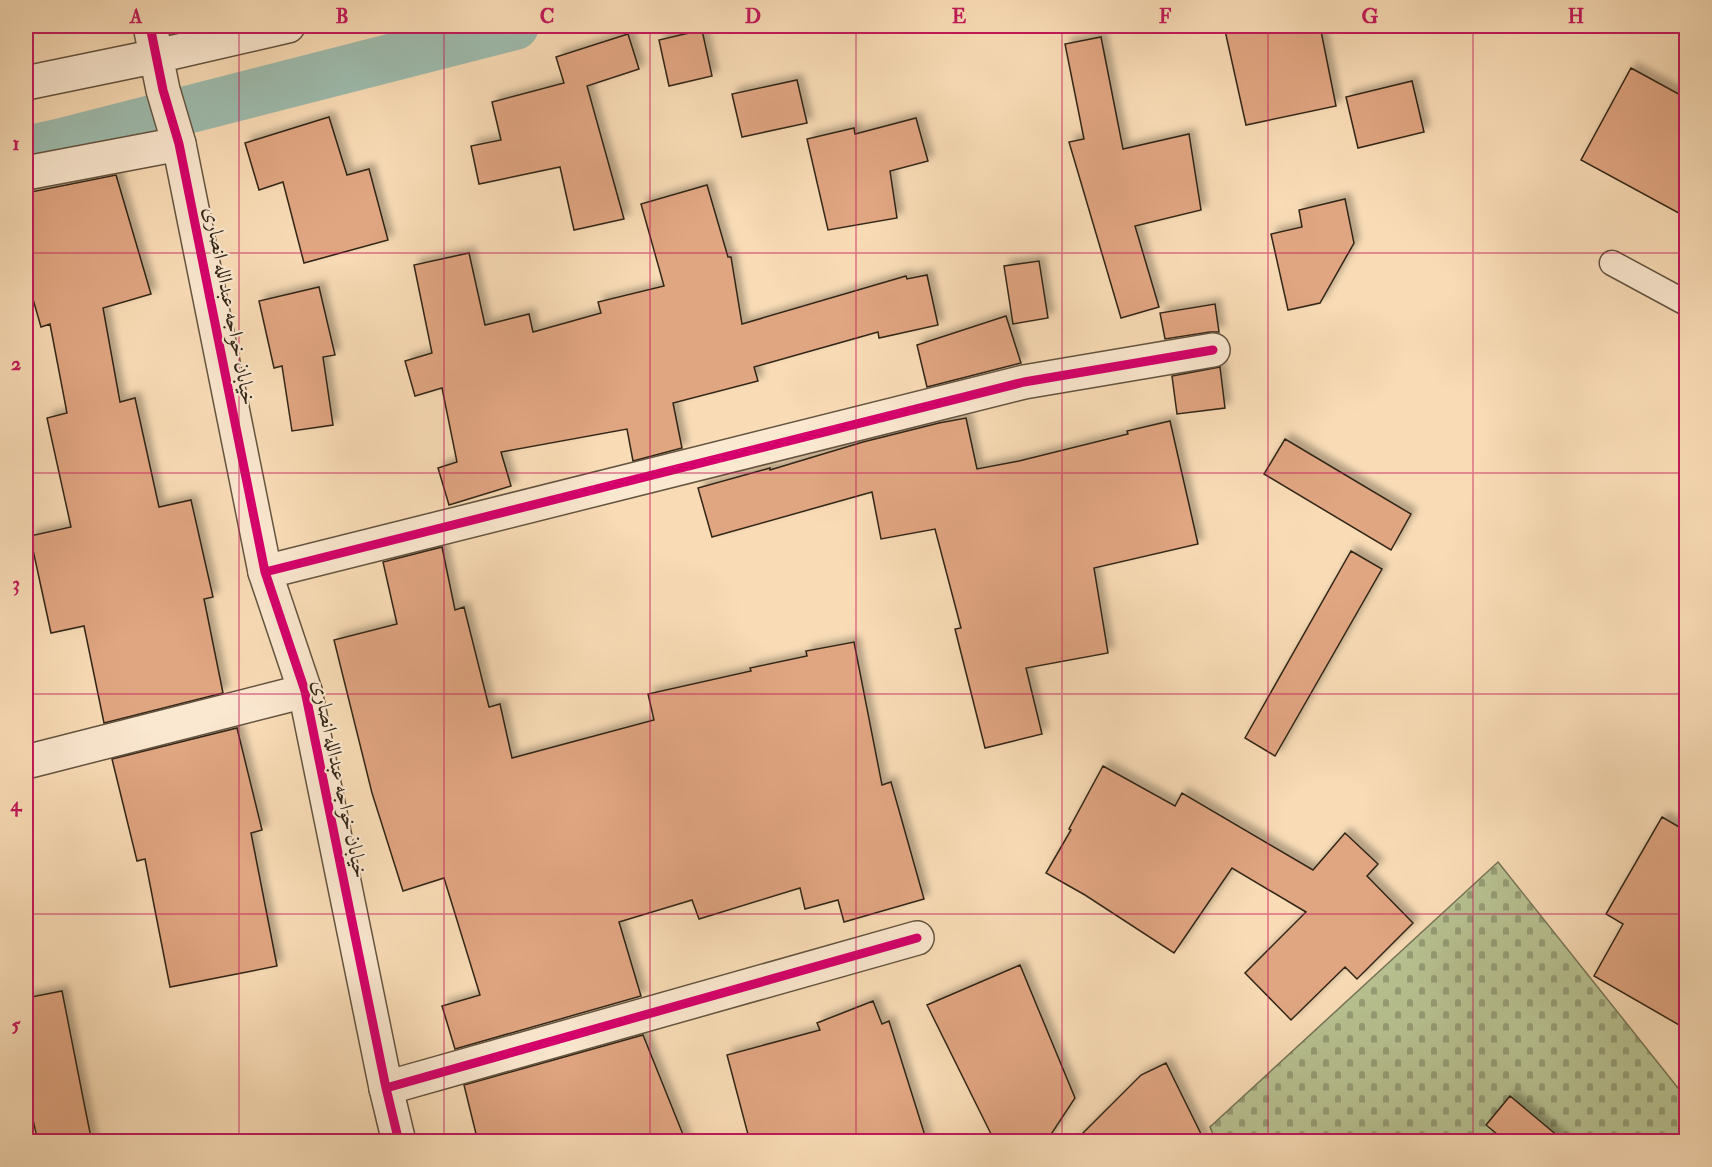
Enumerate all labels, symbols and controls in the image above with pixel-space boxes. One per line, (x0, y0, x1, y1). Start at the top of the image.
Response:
text: A (129, 4, 143, 29)
text: B (335, 4, 349, 29)
text: C (540, 4, 554, 29)
text: D (745, 4, 761, 29)
text: E (952, 4, 967, 29)
text: F (1159, 4, 1172, 29)
text: G (1362, 4, 1379, 29)
text: H (1568, 4, 1584, 29)
text: 1 (12, 131, 20, 156)
street label: خیابان خواجه عبدالله انصاری (197, 204, 263, 408)
text: 2 (11, 351, 21, 376)
text: 3 (12, 571, 20, 596)
street label: خیابان خواجه عبدالله انصاری (306, 677, 374, 881)
text: 4 (10, 792, 23, 817)
text: 5 (12, 1012, 22, 1037)

